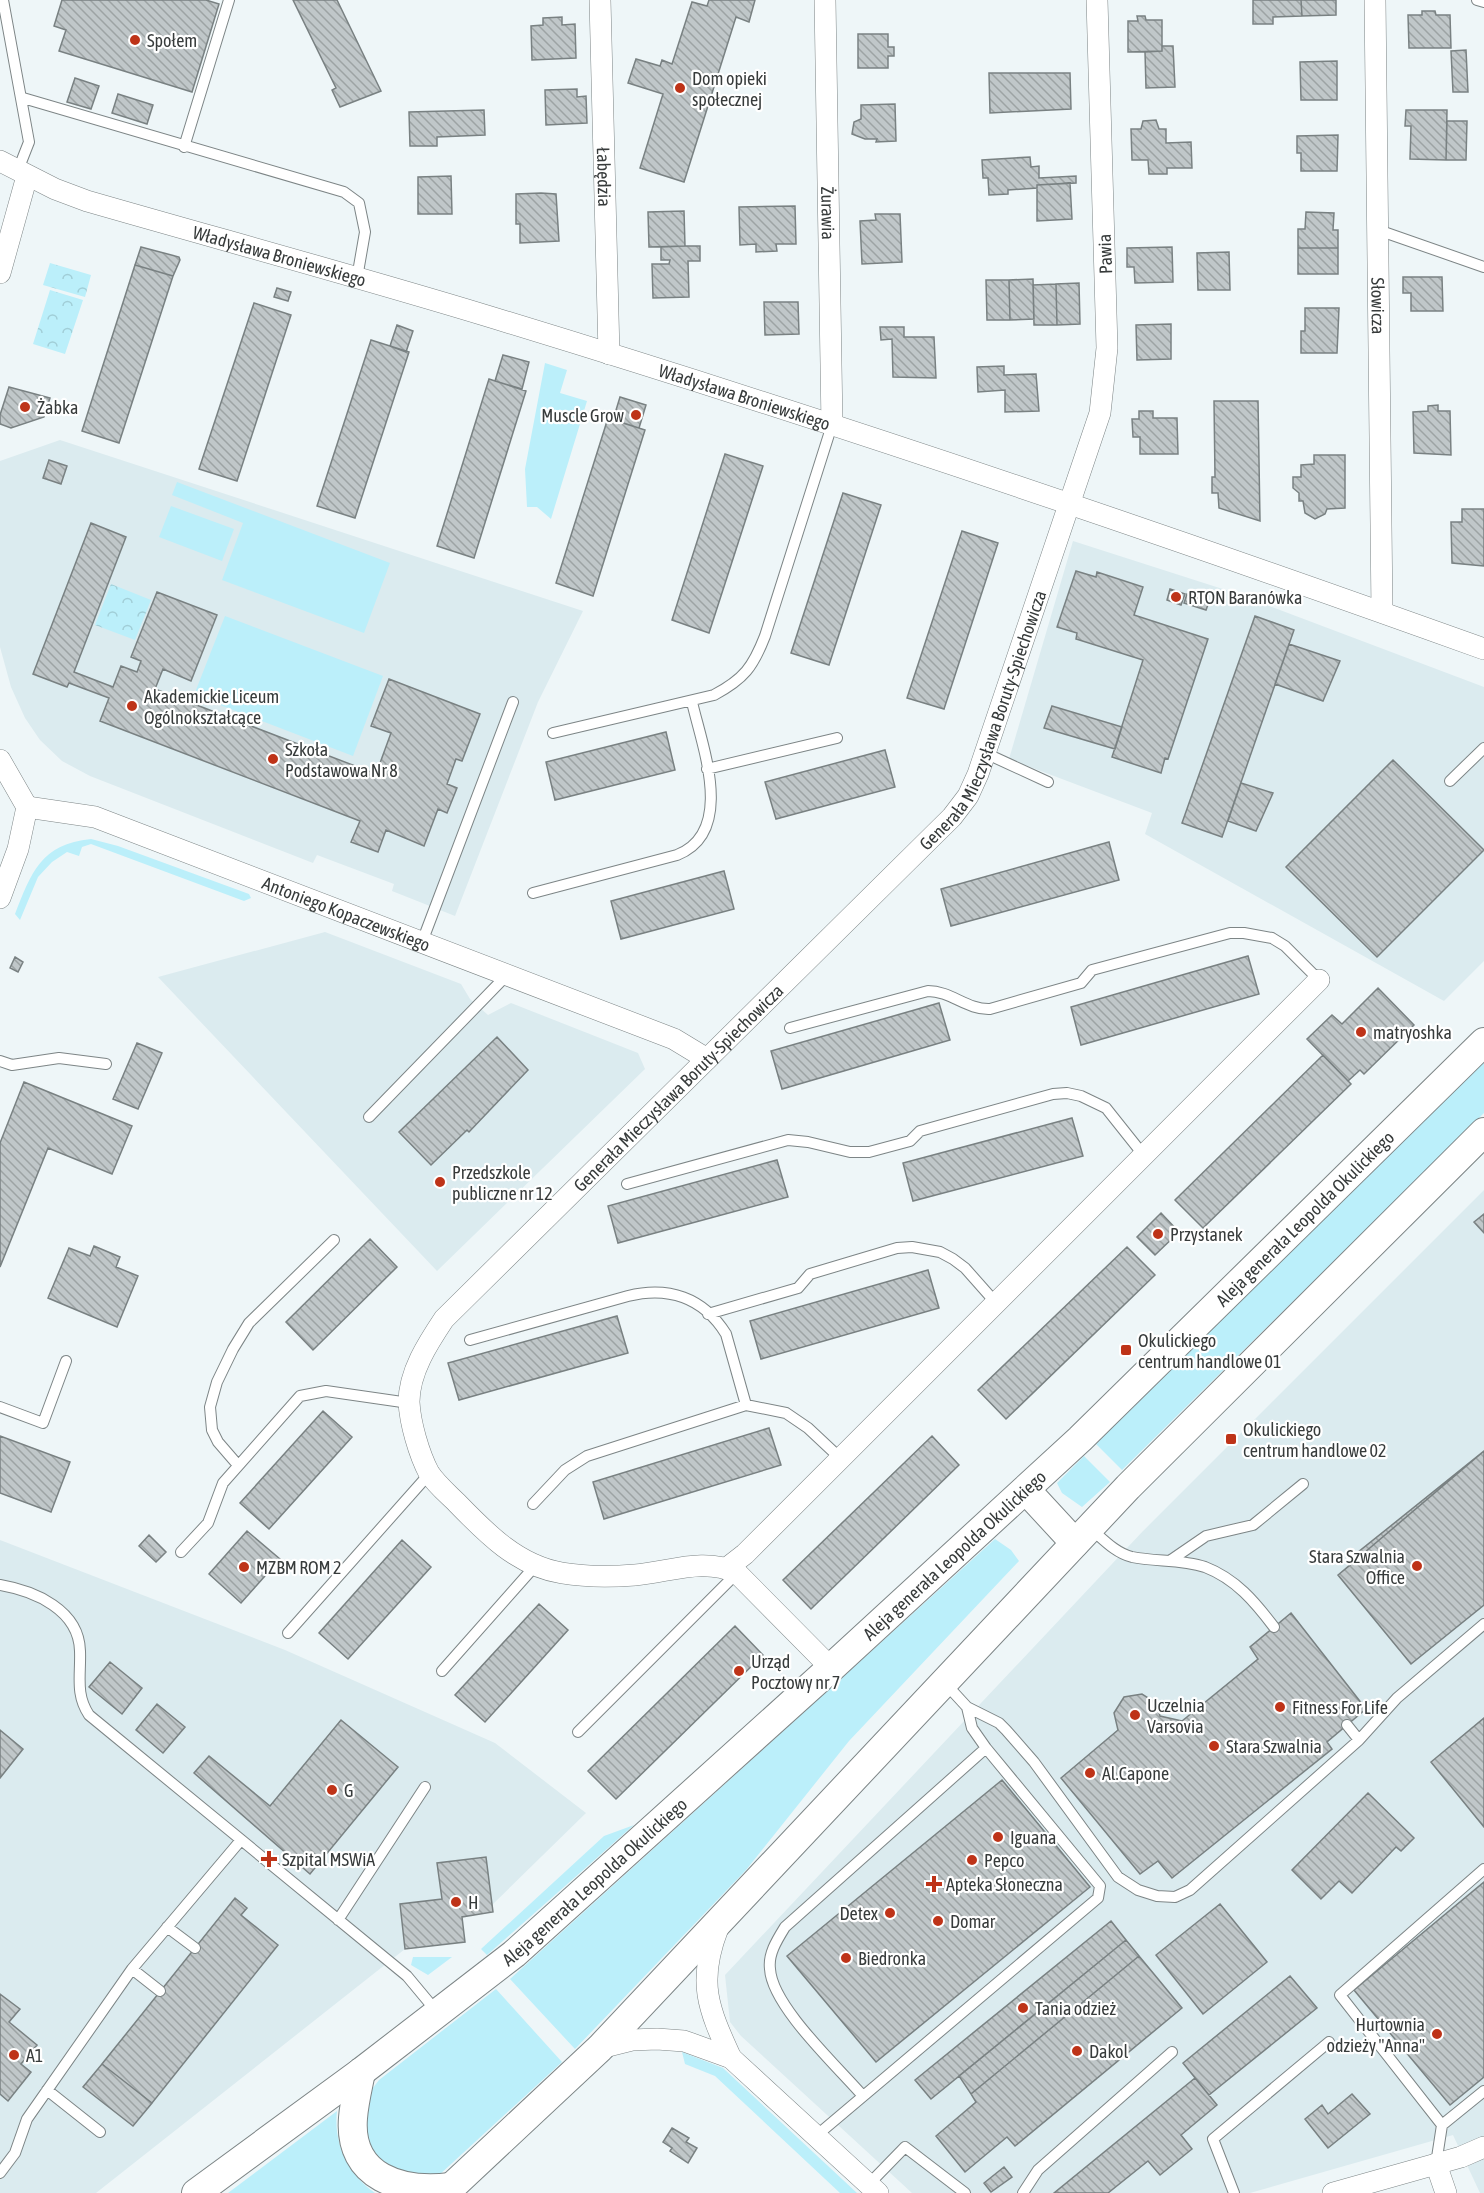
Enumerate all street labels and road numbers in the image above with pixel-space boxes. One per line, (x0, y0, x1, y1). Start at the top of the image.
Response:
street label: Łabędzia (593, 147, 616, 207)
street label: Żurawia (818, 186, 839, 240)
street label: Władysława Broniewskiego (190, 221, 369, 290)
street label: Pawia (1094, 234, 1116, 274)
street label: Słowicza (1368, 277, 1389, 335)
street label: Władysława Broniewskiego (656, 359, 833, 434)
street label: Generała Mieczysława Boruty-Spiechowicza (915, 587, 1050, 854)
street label: Antoniego Kopaczewskiego (260, 872, 433, 955)
street label: Generała Mieczysława Boruty-Spiechowicza (569, 980, 787, 1196)
street label: Aleja generała Leopolda Okulickiego (1211, 1126, 1398, 1310)
street label: Aleja generała Leopolda Okulickiego (858, 1466, 1050, 1644)
street label: Aleja generała Leopolda Okulickiego (498, 1793, 691, 1970)

